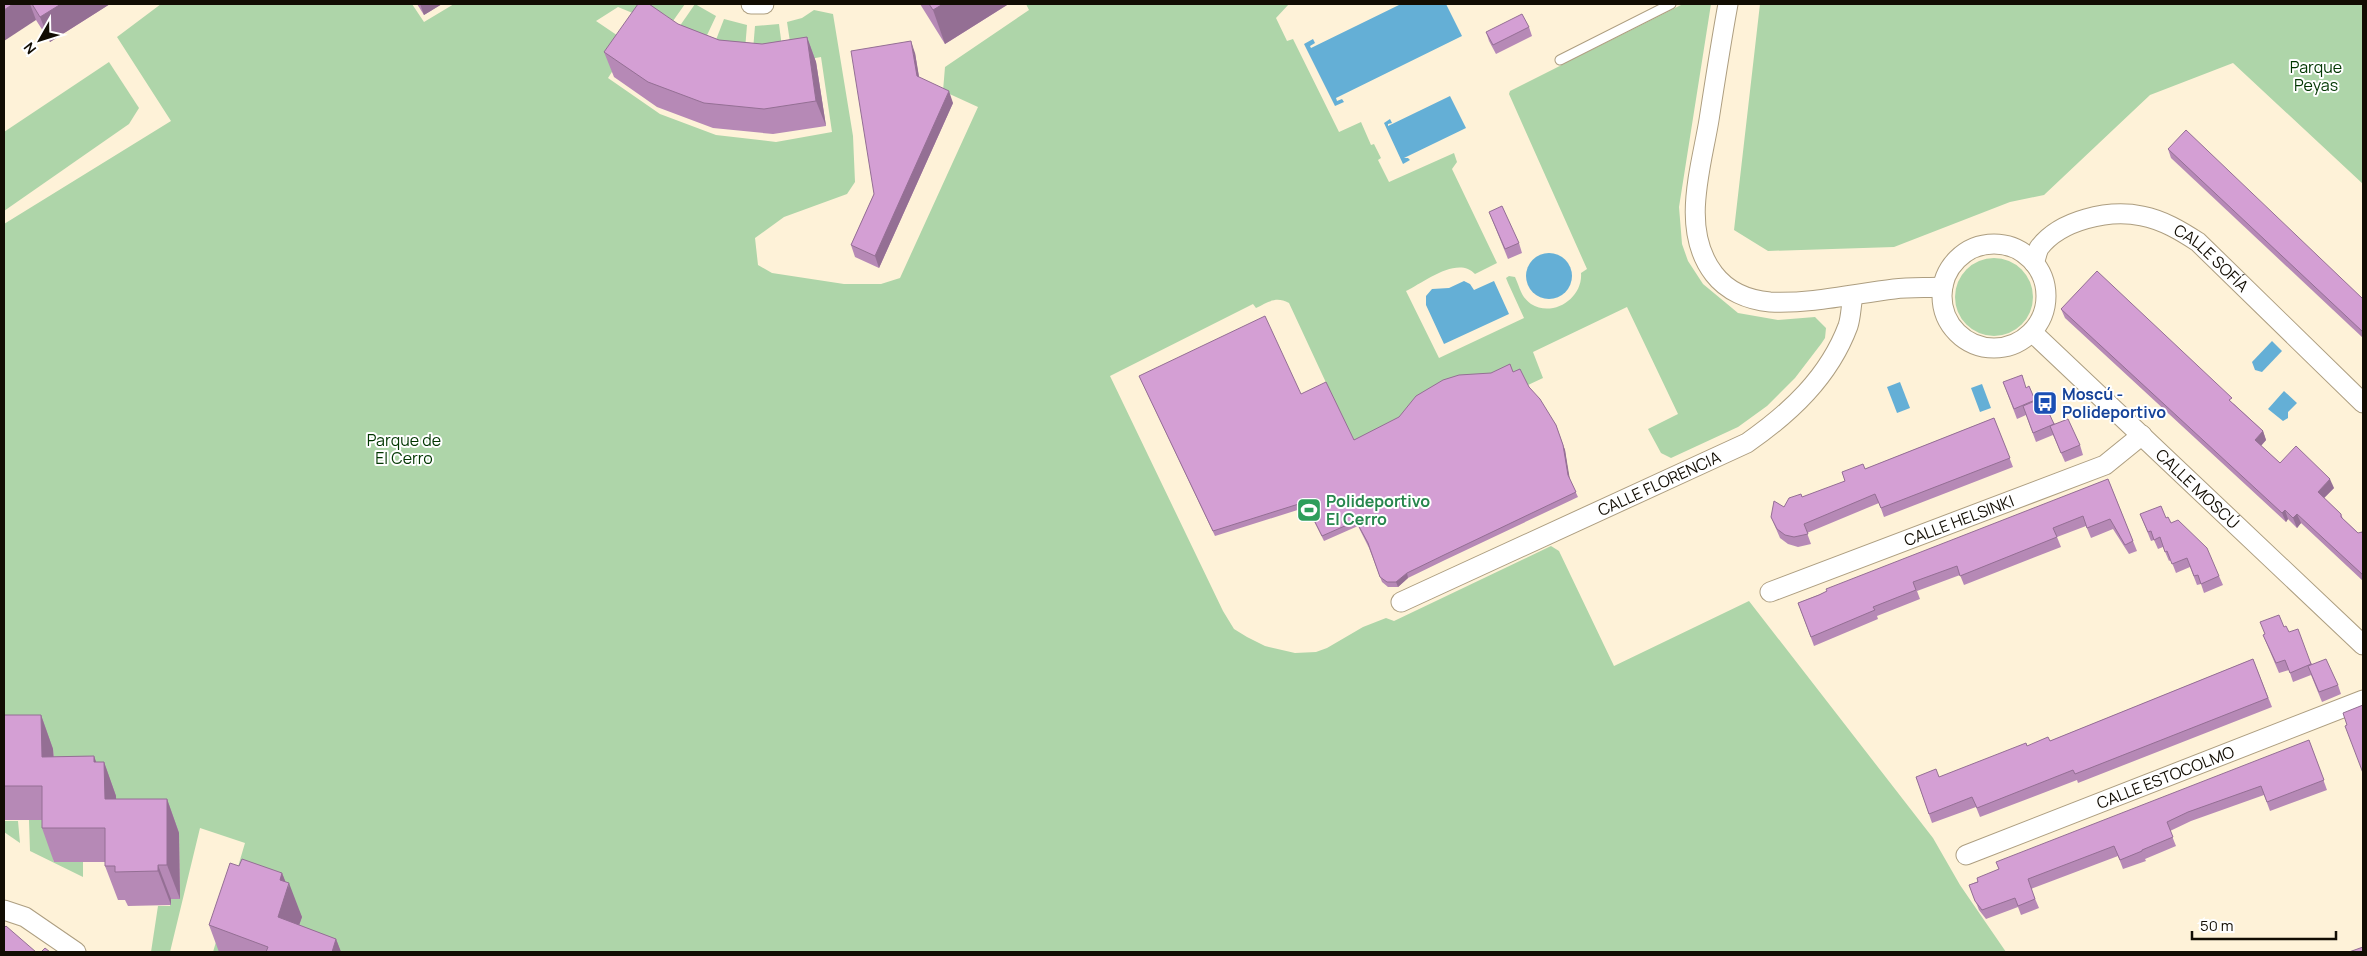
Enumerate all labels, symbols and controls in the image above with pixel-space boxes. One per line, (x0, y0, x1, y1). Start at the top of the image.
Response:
north arrow (15, 15, 65, 65)
text: N (19, 39, 40, 58)
park label: Parque Peyas (2290, 56, 2342, 96)
street label: CALLE SOFÍA (2170, 219, 2254, 297)
place label: Moscú - Polideportivo (2062, 383, 2166, 423)
bus stop icon: Moscú - Polideportivo (2032, 390, 2058, 416)
park label: Parque de El Cerro (367, 429, 441, 469)
street label: CALLE MOSCÚ (2151, 444, 2244, 534)
street label: CALLE FLORENCIA (1594, 446, 1724, 521)
place label: Polideportivo El Cerro (1326, 490, 1430, 530)
street label: CALLE HELSINKI (1901, 490, 2017, 551)
sports icon: Polideportivo El Cerro (1296, 497, 1322, 523)
street label: CALLE ESTOCOLMO (2093, 740, 2238, 814)
scale bar (2192, 908, 2336, 940)
text: 50 m (2200, 915, 2234, 936)

